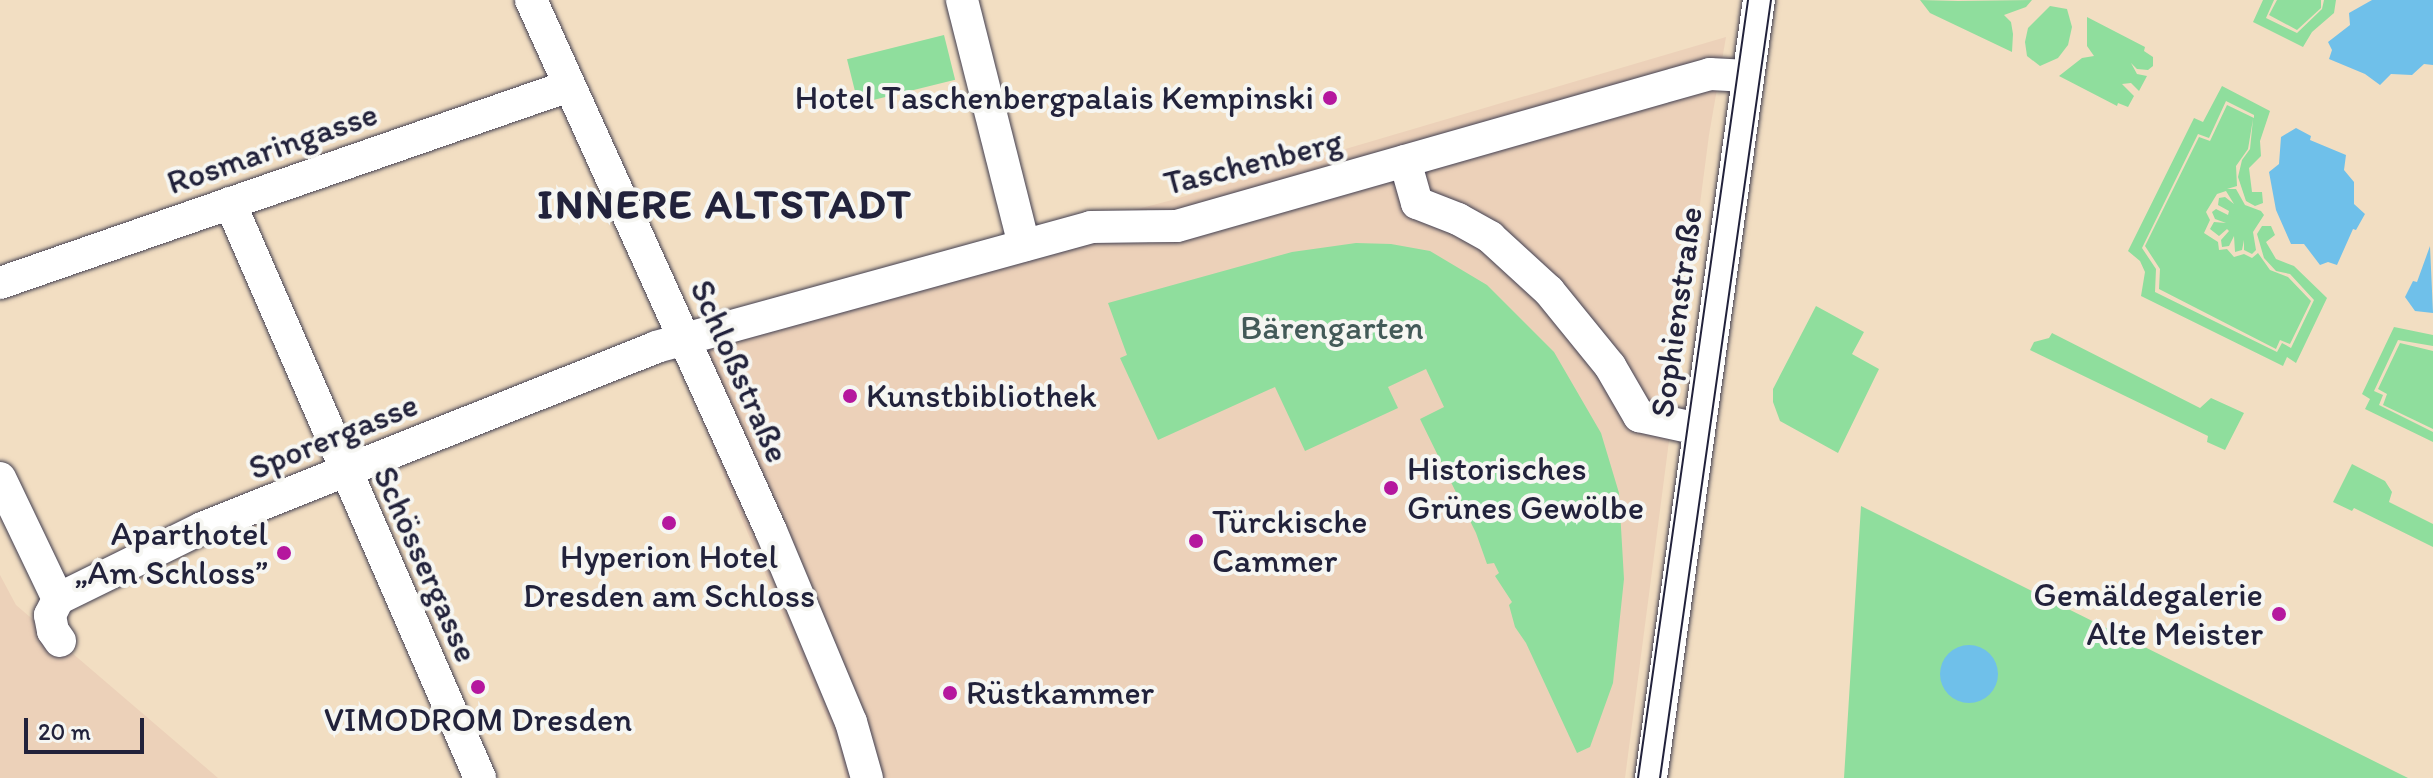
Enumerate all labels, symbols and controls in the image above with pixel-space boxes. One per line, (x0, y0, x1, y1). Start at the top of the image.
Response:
place label: Hotel Taschenbergpalais Kempinski (800, 78, 1314, 118)
marker: Hotel Taschenbergpalais Kempinski (1321, 89, 1339, 107)
street label: Rosmaringasse (161, 93, 383, 203)
street label: Taschenberg (1160, 120, 1346, 204)
district label: INNERE ALTSTADT (535, 179, 915, 229)
street label: Sophienstraße (1641, 204, 1711, 420)
street label: Schloßstraße (682, 273, 798, 469)
park label: Bärengarten (1240, 308, 1424, 348)
place label: Kunstbibliothek (866, 376, 1097, 416)
street label: Sporergasse (243, 384, 423, 488)
marker: Kunstbibliothek (841, 387, 859, 405)
place label: Historisches Grünes Gewölbe (1407, 448, 1644, 528)
street label: Schössergasse (365, 460, 487, 668)
marker: Historisches Grünes Gewölbe (1382, 479, 1400, 497)
place label: Türckische Cammer (1212, 501, 1368, 580)
place label: Aparthotel „Am Schloss” (75, 513, 268, 592)
marker: Hyperion Hotel Dresden am Schloss (660, 514, 678, 532)
marker: Türckische Cammer (1187, 532, 1205, 550)
place label: Hyperion Hotel Dresden am Schloss (523, 536, 815, 616)
marker: Aparthotel „Am Schloss” (275, 544, 293, 562)
place label: Gemäldegalerie Alte Meister (2033, 574, 2263, 654)
marker: Gemäldegalerie Alte Meister (2270, 605, 2288, 623)
place label: Rüstkammer (966, 673, 1154, 713)
marker: VIMODROM Dresden (469, 678, 487, 696)
marker: Rüstkammer (941, 684, 959, 702)
place label: VIMODROM Dresden (324, 700, 632, 740)
scale bar (28, 702, 148, 752)
text: 20 m (38, 717, 91, 746)

